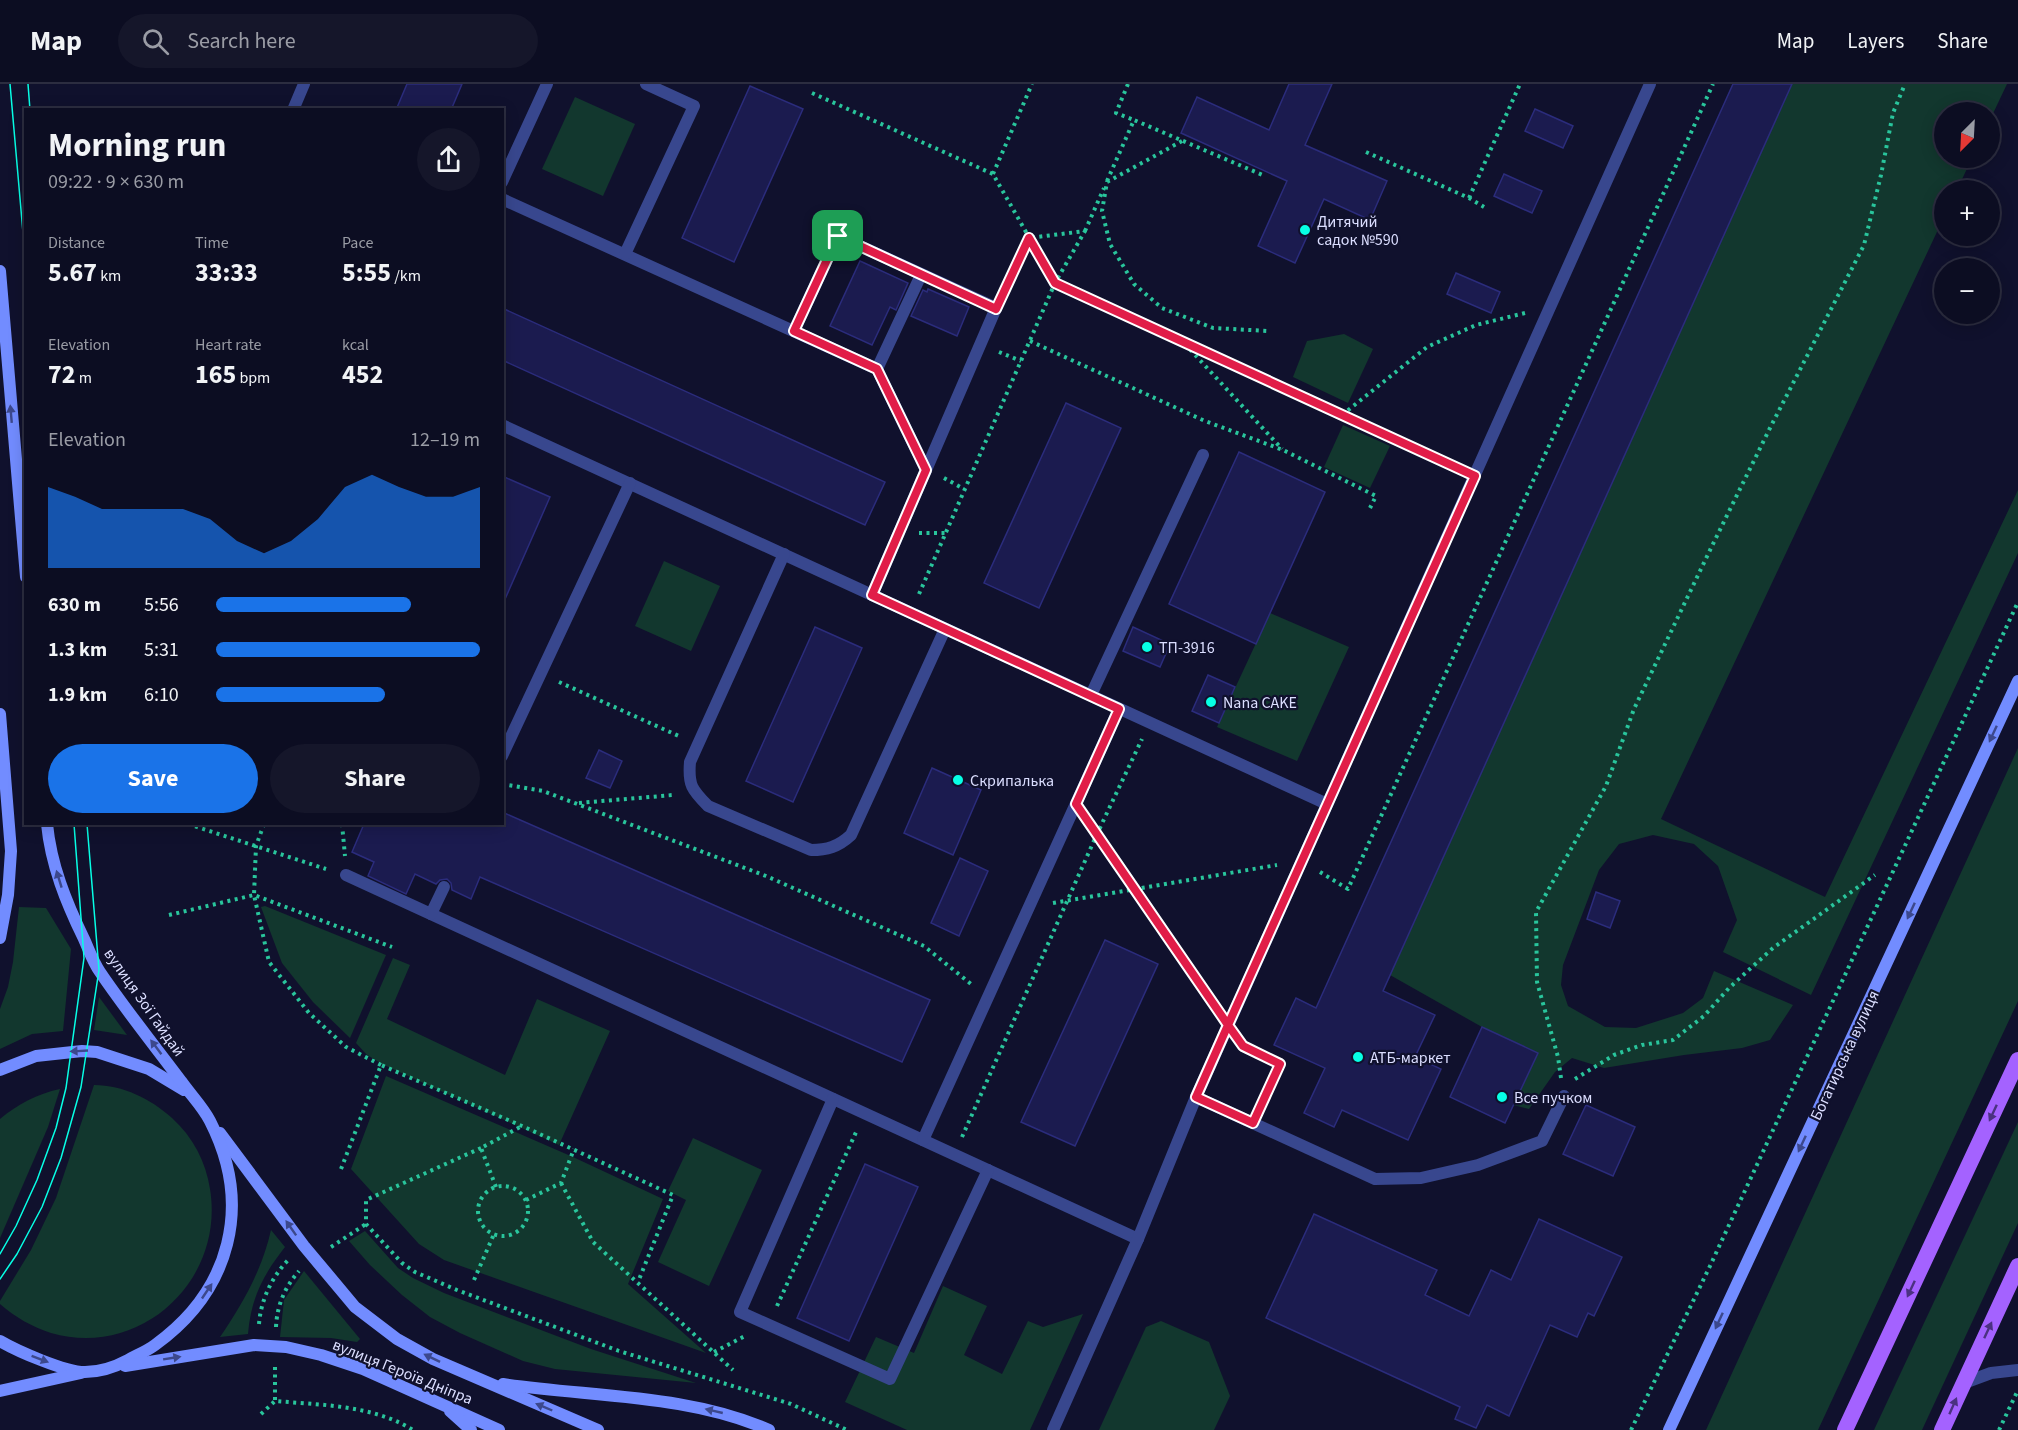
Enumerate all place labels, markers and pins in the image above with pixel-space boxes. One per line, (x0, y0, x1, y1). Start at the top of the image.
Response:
pin (812, 210, 863, 261)
place label: Дитячий садок №590 (1317, 211, 1399, 251)
marker: Дитячий садок №590 (1298, 223, 1312, 237)
place label: ТП-3916 (1159, 637, 1215, 659)
marker: ТП-3916 (1140, 640, 1154, 654)
place label: Nana CAKE (1223, 692, 1297, 714)
marker: Nana CAKE (1204, 695, 1218, 709)
place label: Скрипалька (970, 770, 1054, 792)
marker: Скрипалька (951, 773, 965, 787)
place label: АТБ-маркет (1370, 1047, 1451, 1069)
marker: АТБ-маркет (1351, 1050, 1365, 1064)
place label: Все пучком (1514, 1087, 1592, 1109)
marker: Все пучком (1495, 1090, 1509, 1104)

